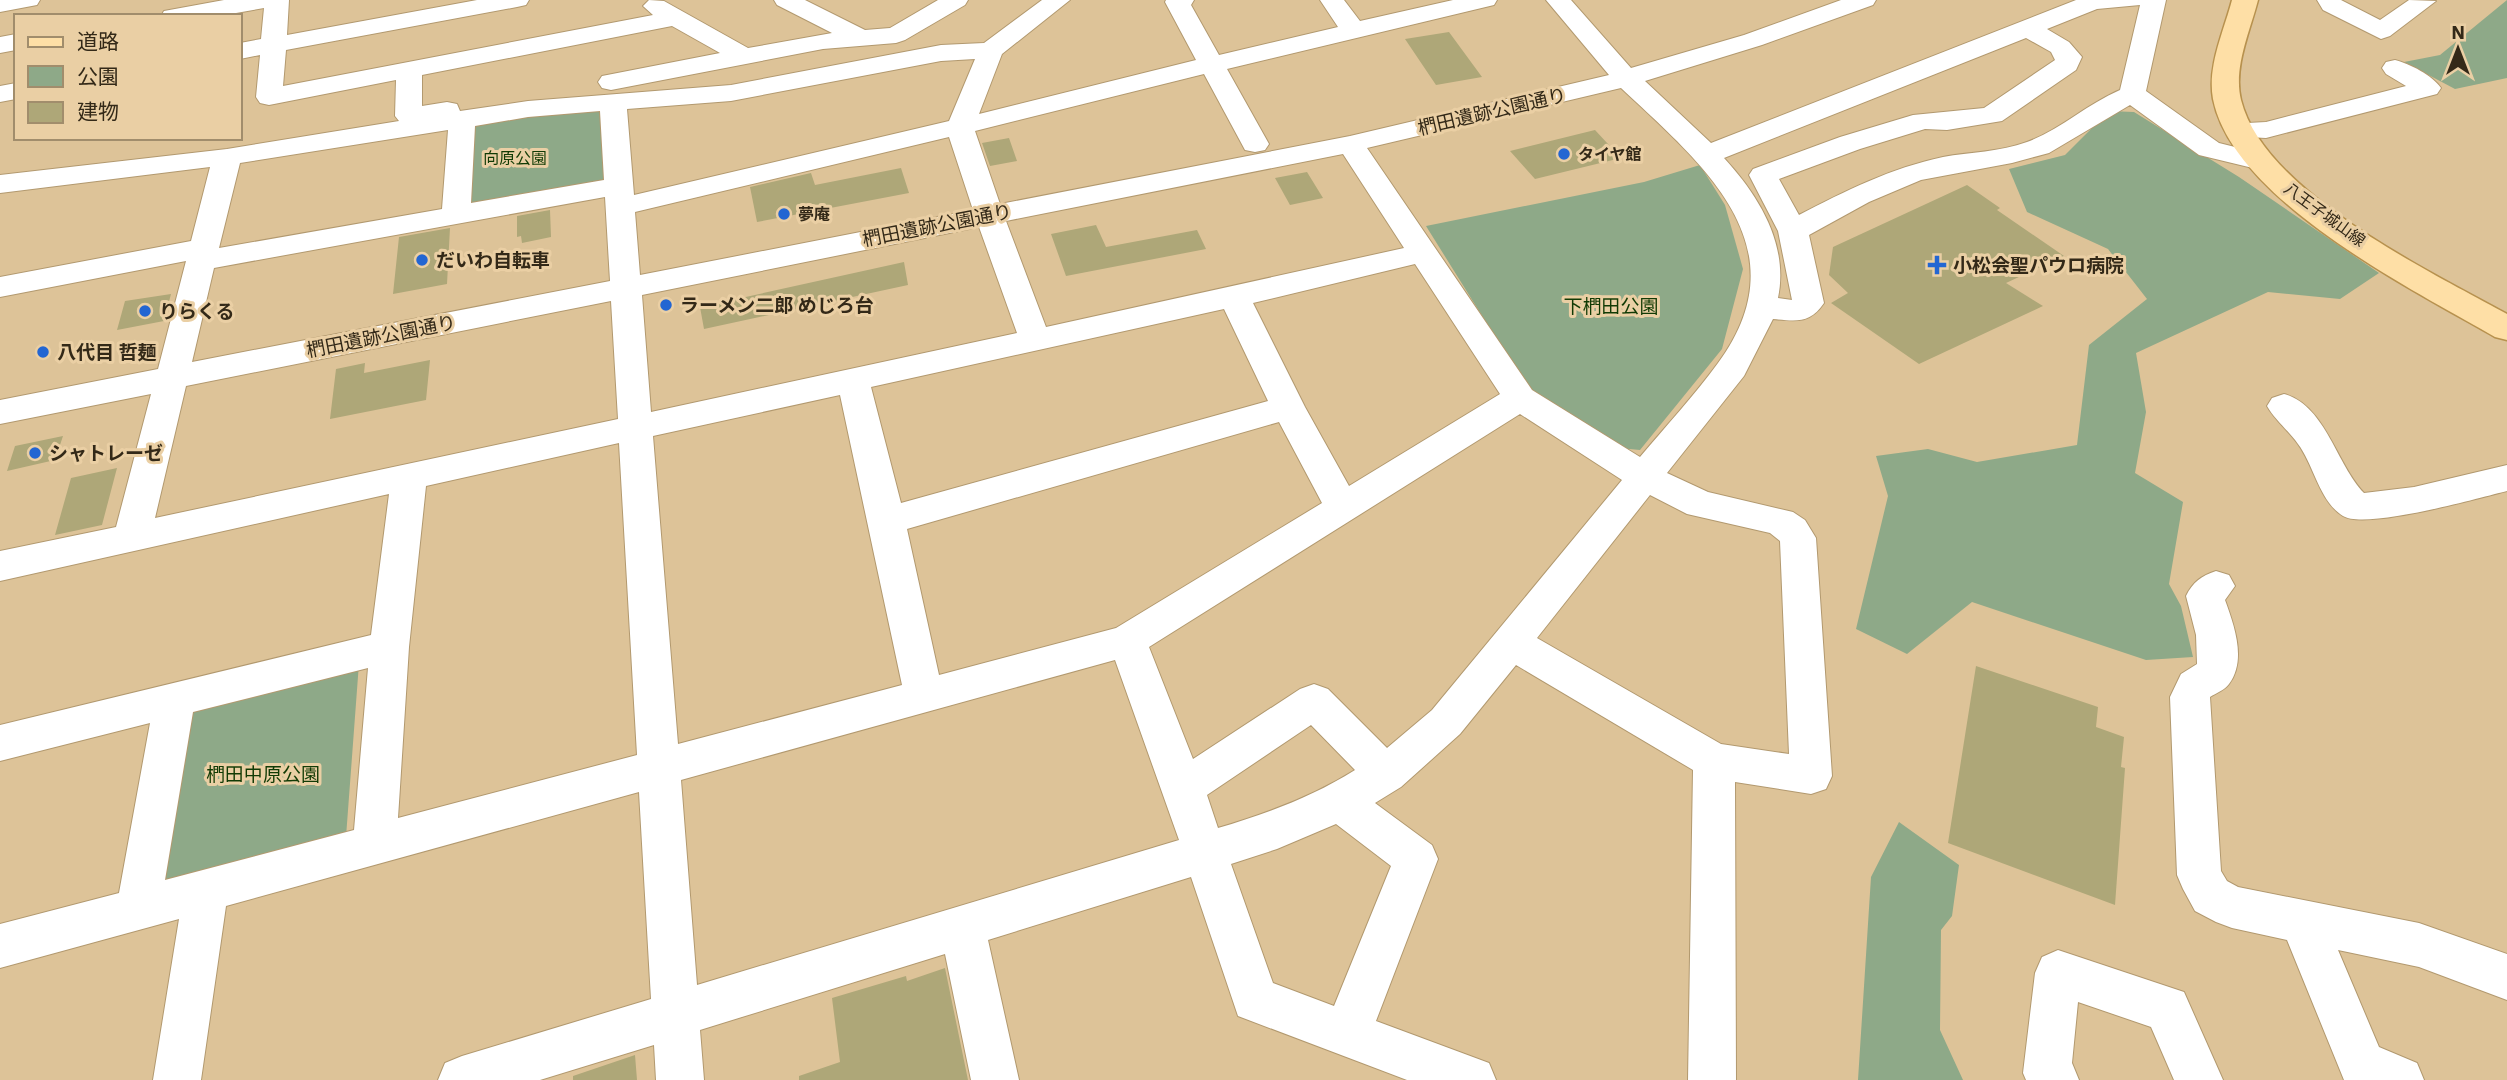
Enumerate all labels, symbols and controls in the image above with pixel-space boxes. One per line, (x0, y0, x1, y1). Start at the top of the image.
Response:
legend (14, 14, 242, 140)
north arrow (2423, 14, 2493, 84)
text: N (2451, 20, 2465, 44)
text: 道路 (77, 27, 119, 55)
text: 公園 (77, 62, 119, 90)
street label: 椚田遺跡公園通り (1415, 82, 1569, 140)
text: 建物 (77, 97, 119, 125)
place label: タイヤ館 (1578, 144, 1642, 164)
marker: タイヤ館 (1556, 146, 1572, 162)
park label: 向原公園 (483, 148, 547, 168)
street label: 八王子城山線 (2280, 178, 2370, 250)
street label: 椚田遺跡公園通り (860, 199, 1014, 251)
place label: 夢庵 (798, 204, 830, 224)
marker: 夢庵 (776, 206, 792, 222)
place label: だいわ自転車 (436, 248, 550, 272)
marker: だいわ自転車 (414, 252, 430, 268)
place label: 小松会聖パウロ病院 (1953, 253, 2124, 277)
marker: 小松会聖パウロ病院 (1927, 255, 1947, 275)
place label: ラーメン二郎 めじろ台 (680, 293, 874, 317)
park label: 下椚田公園 (1563, 294, 1659, 318)
marker: ラーメン二郎 めじろ台 (658, 297, 674, 313)
place label: りらくる (159, 299, 235, 323)
marker: りらくる (137, 303, 153, 319)
street label: 椚田遺跡公園通り (304, 310, 458, 362)
place label: 八代目 哲麺 (57, 340, 156, 364)
marker: 八代目 哲麺 (35, 344, 51, 360)
place label: シャトレーゼ (49, 441, 163, 465)
marker: シャトレーゼ (27, 445, 43, 461)
park label: 椚田中原公園 (206, 762, 320, 786)

